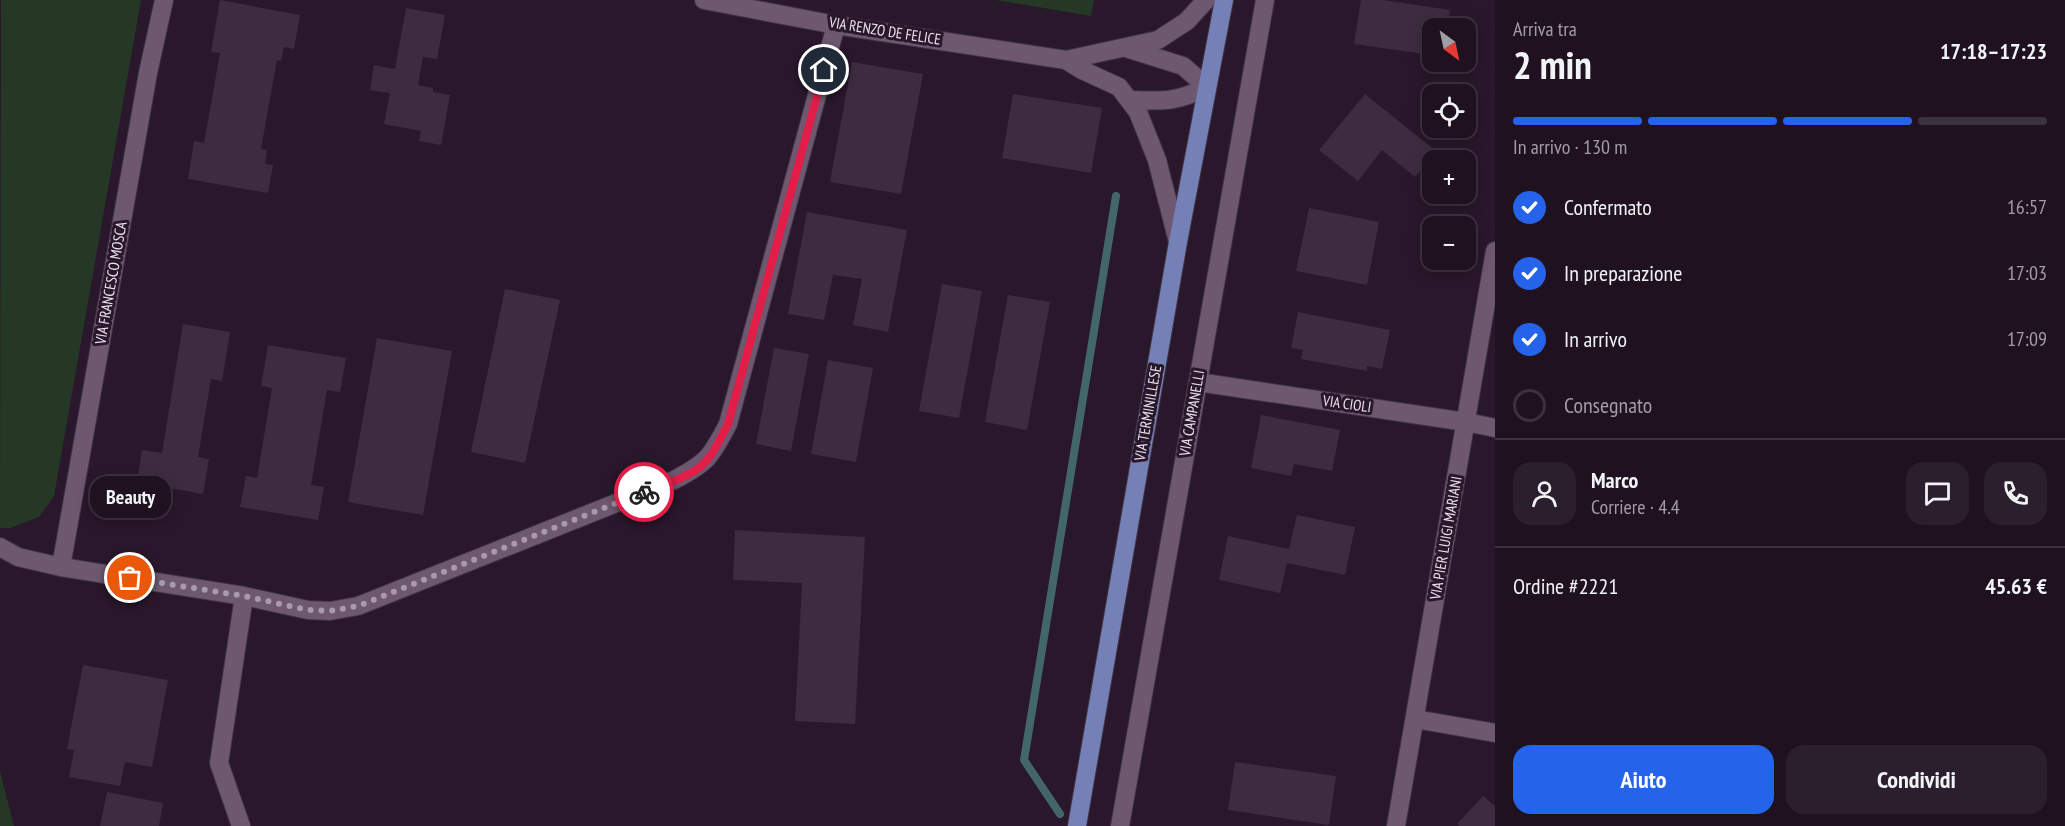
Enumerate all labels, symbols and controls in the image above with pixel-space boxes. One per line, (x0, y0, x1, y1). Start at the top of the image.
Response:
street label: VIA RENZO DE FELICE (827, 12, 942, 49)
text: Arriva tra (1513, 16, 1577, 42)
north arrow (1422, 18, 1476, 72)
map controls (1422, 18, 1476, 270)
text: 17:18–17:23 (1940, 37, 2047, 65)
text: 2 min (1513, 39, 1592, 90)
pin (798, 44, 849, 95)
icon: home (807, 53, 840, 86)
button: locate (1422, 84, 1476, 138)
text: In arrivo · 130 m (1513, 134, 1627, 160)
button: + (1422, 150, 1476, 204)
icon: check (1513, 191, 1546, 224)
text: Confermato (1564, 193, 1652, 221)
text: 16:57 (2007, 194, 2047, 220)
button: − (1422, 216, 1476, 270)
street label: VIA FRANCESCO MOSCA (90, 219, 131, 347)
icon: check (1513, 257, 1546, 290)
text: In preparazione (1564, 259, 1682, 287)
text: 17:03 (2007, 260, 2047, 286)
icon: check (1513, 323, 1546, 356)
text: In arrivo (1564, 325, 1627, 353)
text: 17:09 (2007, 326, 2047, 352)
street label: VIA TERMINILLESE (1130, 364, 1165, 463)
street label: VIA CAMPANELLI (1174, 368, 1208, 458)
street label: VIA CIOLI (1321, 391, 1372, 416)
text: Consegnato (1564, 391, 1652, 419)
courier (614, 462, 674, 522)
button: person (1513, 462, 1576, 525)
button: chat (1906, 462, 1969, 525)
button: phone (1984, 462, 2047, 525)
text: Marco (1591, 466, 1638, 494)
street label: VIA PIER LUIGI MARIANI (1425, 475, 1466, 602)
callout: Beauty (90, 476, 170, 518)
icon: bike (628, 476, 661, 509)
text: Beauty (106, 484, 155, 510)
text: Corriere · 4.4 (1591, 494, 1680, 520)
pin (104, 552, 155, 603)
icon: bag (113, 561, 146, 594)
text: Ordine #2221 (1513, 572, 1618, 600)
text: 45.63 € (1985, 572, 2047, 600)
button: Aiuto (1513, 745, 1774, 814)
button: Condividi (1786, 745, 2047, 814)

